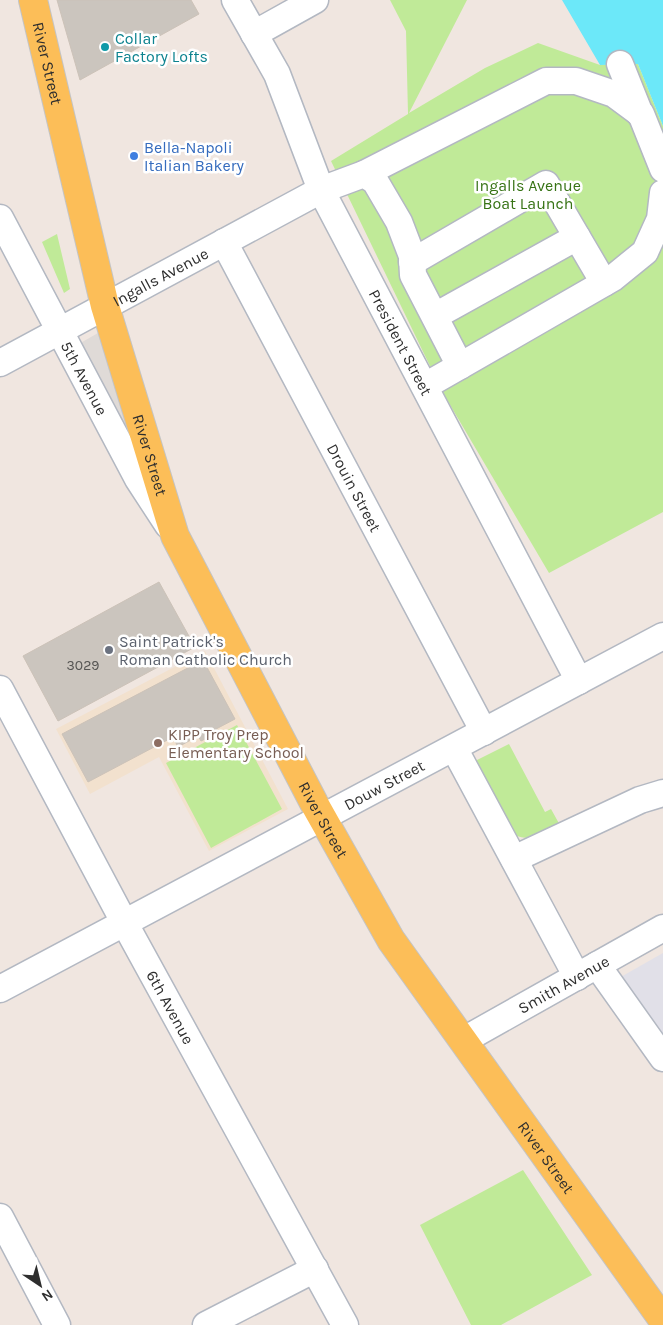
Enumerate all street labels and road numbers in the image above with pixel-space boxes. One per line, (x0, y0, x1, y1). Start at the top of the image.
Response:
street label: River Street (29, 20, 67, 107)
street label: Ingalls Avenue (109, 243, 211, 310)
street label: President Street (365, 286, 437, 398)
street label: 5th Avenue (57, 338, 112, 418)
street label: River Street (129, 412, 172, 498)
street label: Drouin Street (323, 440, 385, 535)
street label: Douw Street (340, 755, 427, 814)
street label: River Street (295, 778, 352, 861)
street label: Smith Avenue (514, 951, 612, 1017)
street label: 6th Avenue (143, 967, 199, 1047)
street label: River Street (514, 1117, 579, 1197)

